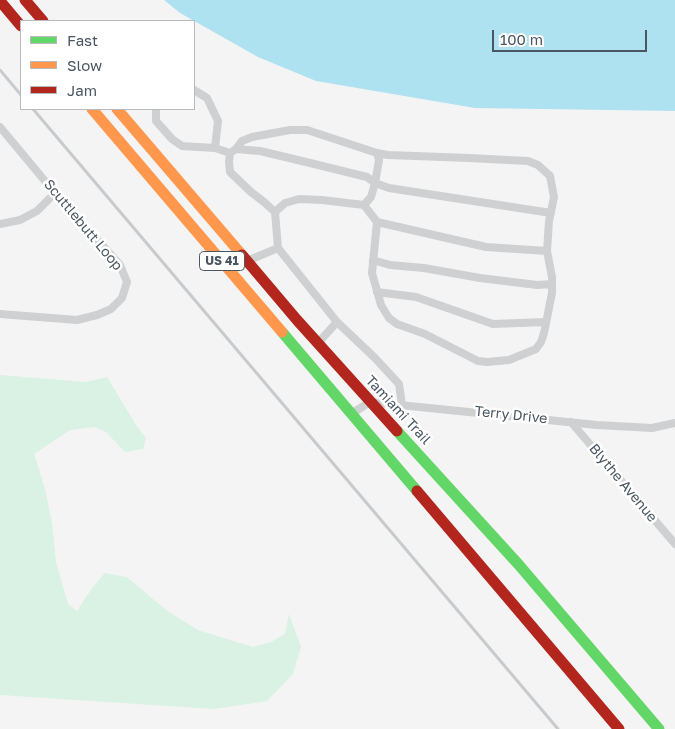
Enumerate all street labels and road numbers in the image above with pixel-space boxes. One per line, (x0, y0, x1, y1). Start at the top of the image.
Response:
street label: Scuttlebutt Loop (40, 176, 126, 274)
road number: US 41 (200, 252, 244, 270)
street label: Tamiami Trail (362, 372, 434, 448)
street label: Terry Drive (474, 403, 548, 427)
street label: Blythe Avenue (585, 440, 661, 526)

